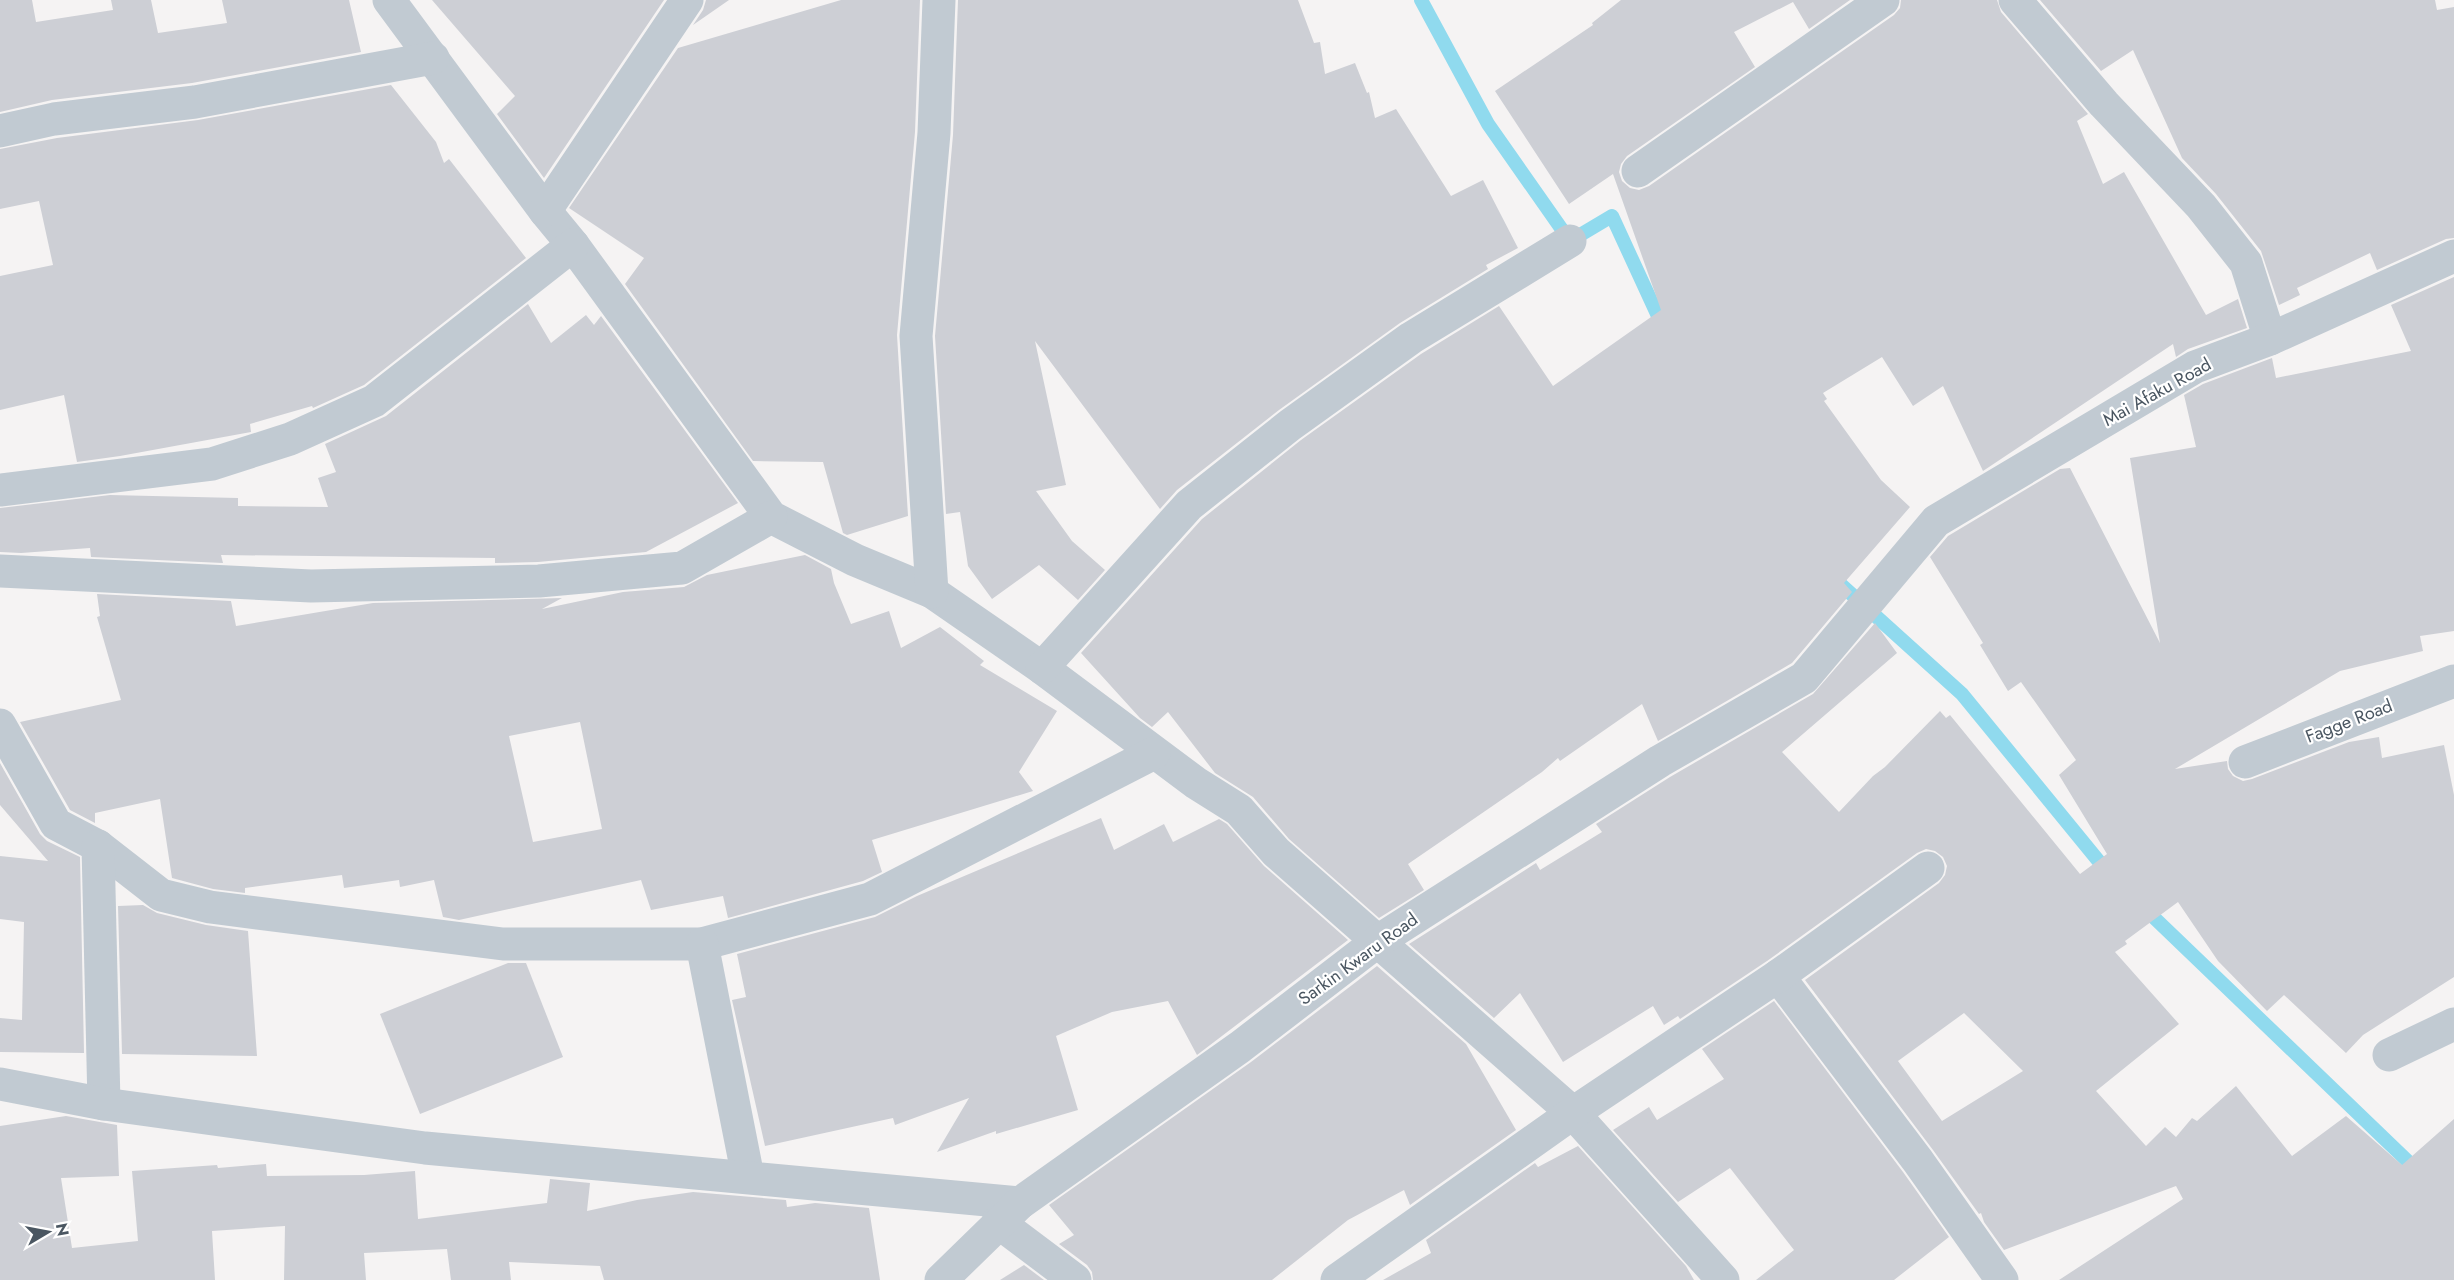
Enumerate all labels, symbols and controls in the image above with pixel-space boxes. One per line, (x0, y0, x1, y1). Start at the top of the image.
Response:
street label: Mai Afaku Road (2098, 351, 2216, 433)
street label: Fagge Road (2302, 693, 2396, 749)
street label: Sarkin Kwaru Road (1293, 907, 1423, 1011)
north arrow (18, 1202, 78, 1262)
text: N (50, 1221, 75, 1238)

